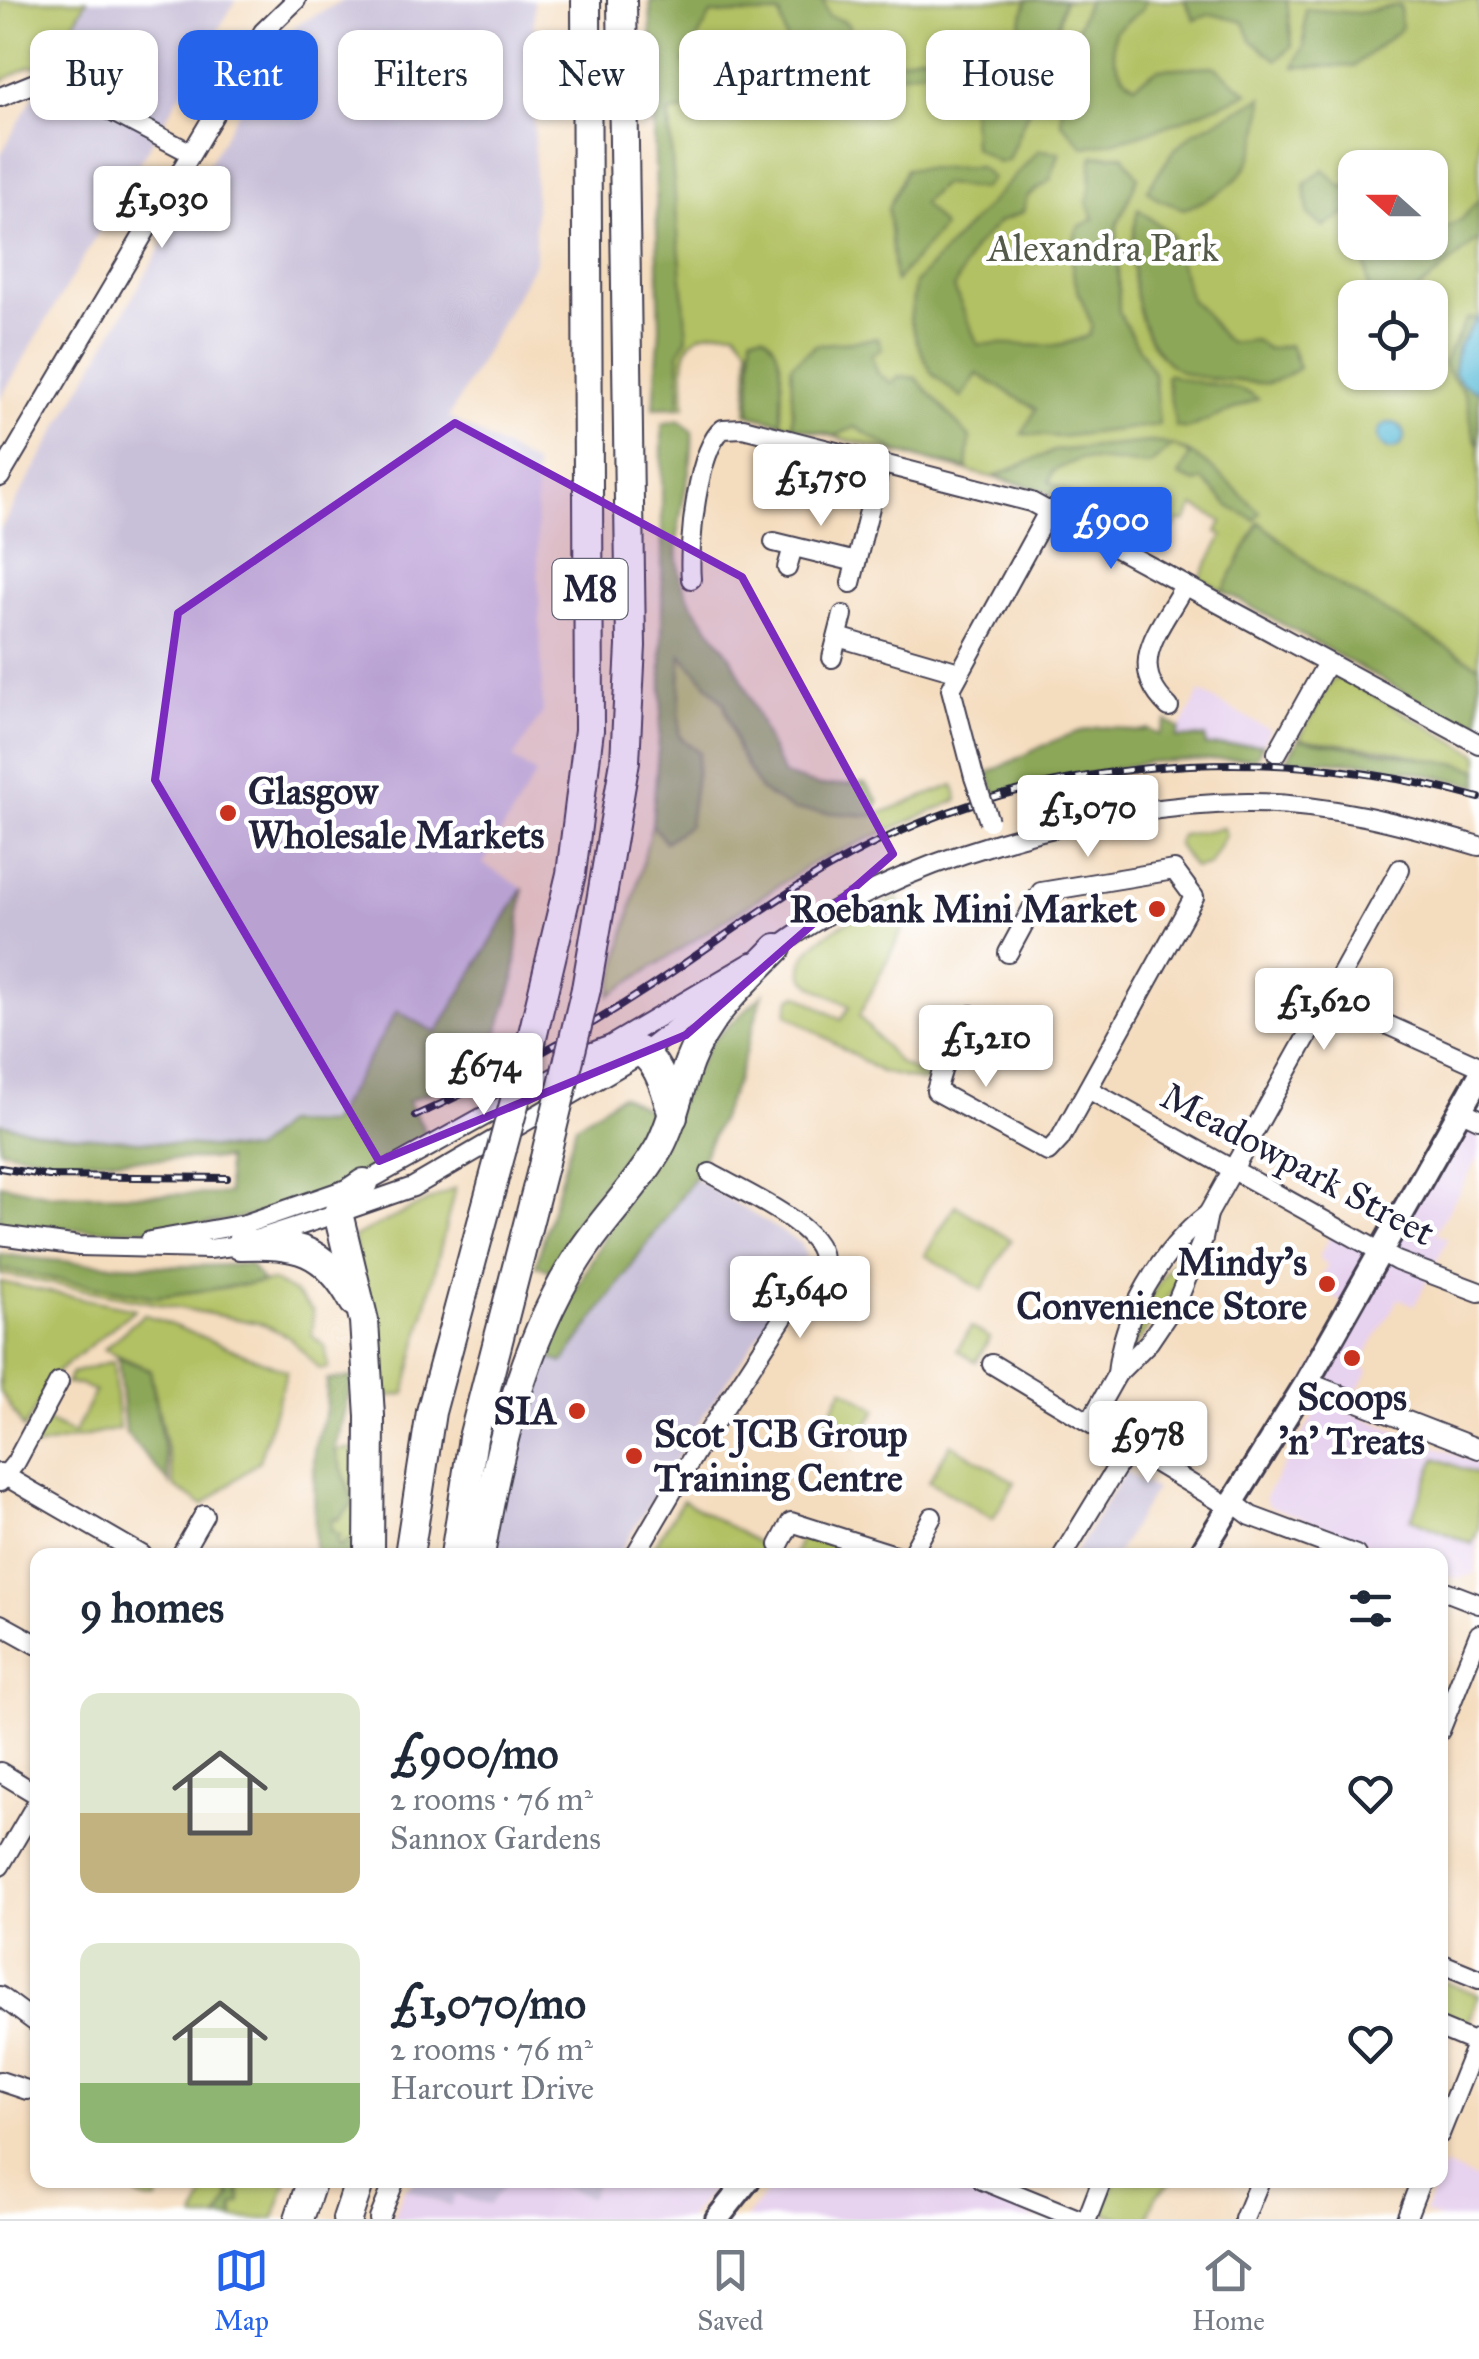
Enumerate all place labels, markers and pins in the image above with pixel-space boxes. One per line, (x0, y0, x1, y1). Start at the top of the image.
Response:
pin: £1,030 (81, 166, 243, 251)
pin: £1,750 (740, 444, 902, 529)
pin: £900 (1052, 487, 1170, 572)
place label: Glasgow Wholesale Markets (248, 768, 544, 858)
pin: £1,070 (1007, 775, 1169, 860)
marker: Glasgow Wholesale Markets (217, 802, 239, 824)
place label: Roebank Mini Market (790, 886, 1138, 932)
marker: Roebank Mini Market (1146, 898, 1168, 920)
pin: £1,620 (1243, 968, 1405, 1053)
pin: £1,210 (905, 1005, 1067, 1090)
pin: £674 (425, 1033, 543, 1118)
place label: Mindy's Convenience Store (1016, 1239, 1307, 1329)
pin: £1,640 (719, 1256, 881, 1341)
marker: Mindy's Convenience Store (1316, 1273, 1338, 1295)
marker: Scoops 'n' Treats (1341, 1347, 1363, 1369)
place label: Scoops 'n' Treats (1279, 1374, 1425, 1464)
place label: SIA (493, 1388, 557, 1434)
marker: SIA (566, 1400, 588, 1422)
pin: £978 (1089, 1401, 1207, 1486)
place label: Scot JCB Group Training Centre (654, 1411, 908, 1501)
marker: Scot JCB Group Training Centre (623, 1445, 645, 1467)

